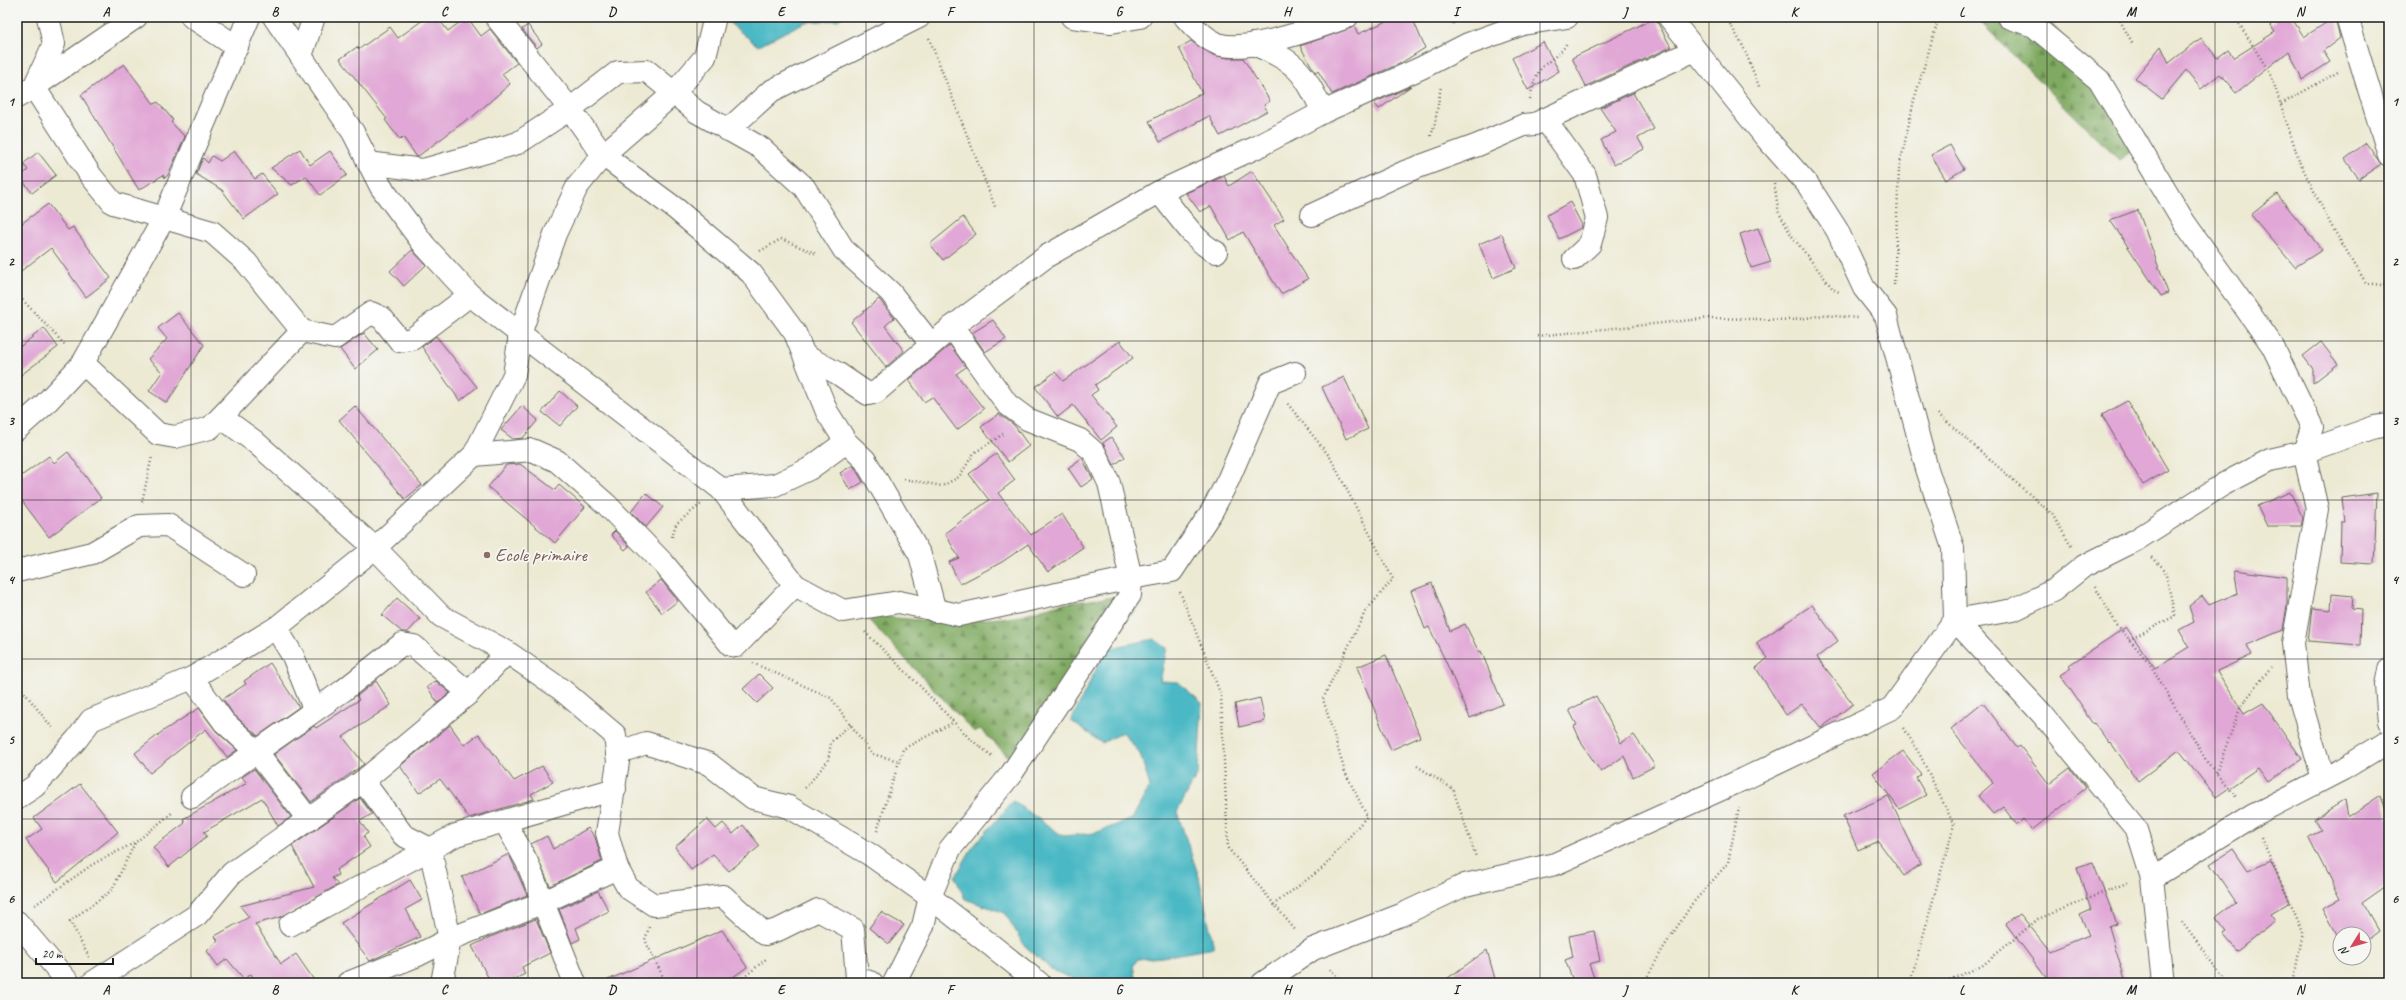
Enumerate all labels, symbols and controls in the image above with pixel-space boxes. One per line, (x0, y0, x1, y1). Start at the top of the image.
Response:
text: A (103, 4, 111, 20)
text: B (272, 4, 280, 20)
text: C (441, 4, 449, 20)
text: D (608, 4, 617, 20)
text: E (778, 4, 787, 20)
text: F (947, 4, 956, 20)
text: G (1116, 4, 1124, 20)
text: H (1283, 4, 1293, 20)
text: I (1453, 4, 1462, 20)
text: J (1622, 4, 1629, 20)
text: K (1791, 4, 1801, 20)
text: L (1959, 4, 1966, 20)
text: M (2126, 4, 2137, 20)
text: N (2296, 4, 2307, 20)
text: 1 (8, 94, 16, 110)
text: 1 (2392, 94, 2400, 110)
text: 2 (8, 254, 15, 270)
text: 2 (2392, 254, 2399, 270)
text: 3 (8, 413, 15, 429)
text: 3 (2392, 413, 2399, 429)
place label: Ecole primaire (495, 543, 588, 567)
marker: Ecole primaire (482, 550, 492, 560)
text: 4 (8, 572, 16, 588)
text: 4 (2392, 572, 2400, 588)
text: 5 (8, 732, 15, 748)
text: 5 (2392, 732, 2399, 748)
text: 6 (8, 891, 15, 907)
text: 6 (2392, 891, 2399, 907)
north arrow (2332, 926, 2372, 966)
scale bar (36, 940, 113, 966)
text: N (2335, 943, 2352, 959)
text: 20 m (42, 946, 64, 962)
text: A (103, 982, 111, 998)
text: B (272, 982, 280, 998)
text: C (441, 982, 449, 998)
text: D (608, 982, 617, 998)
text: E (778, 982, 787, 998)
text: F (947, 982, 956, 998)
text: G (1116, 982, 1124, 998)
text: H (1283, 982, 1293, 998)
text: I (1453, 982, 1462, 998)
text: J (1622, 982, 1629, 998)
text: K (1791, 982, 1801, 998)
text: L (1959, 982, 1966, 998)
text: M (2126, 982, 2137, 998)
text: N (2296, 982, 2307, 998)

